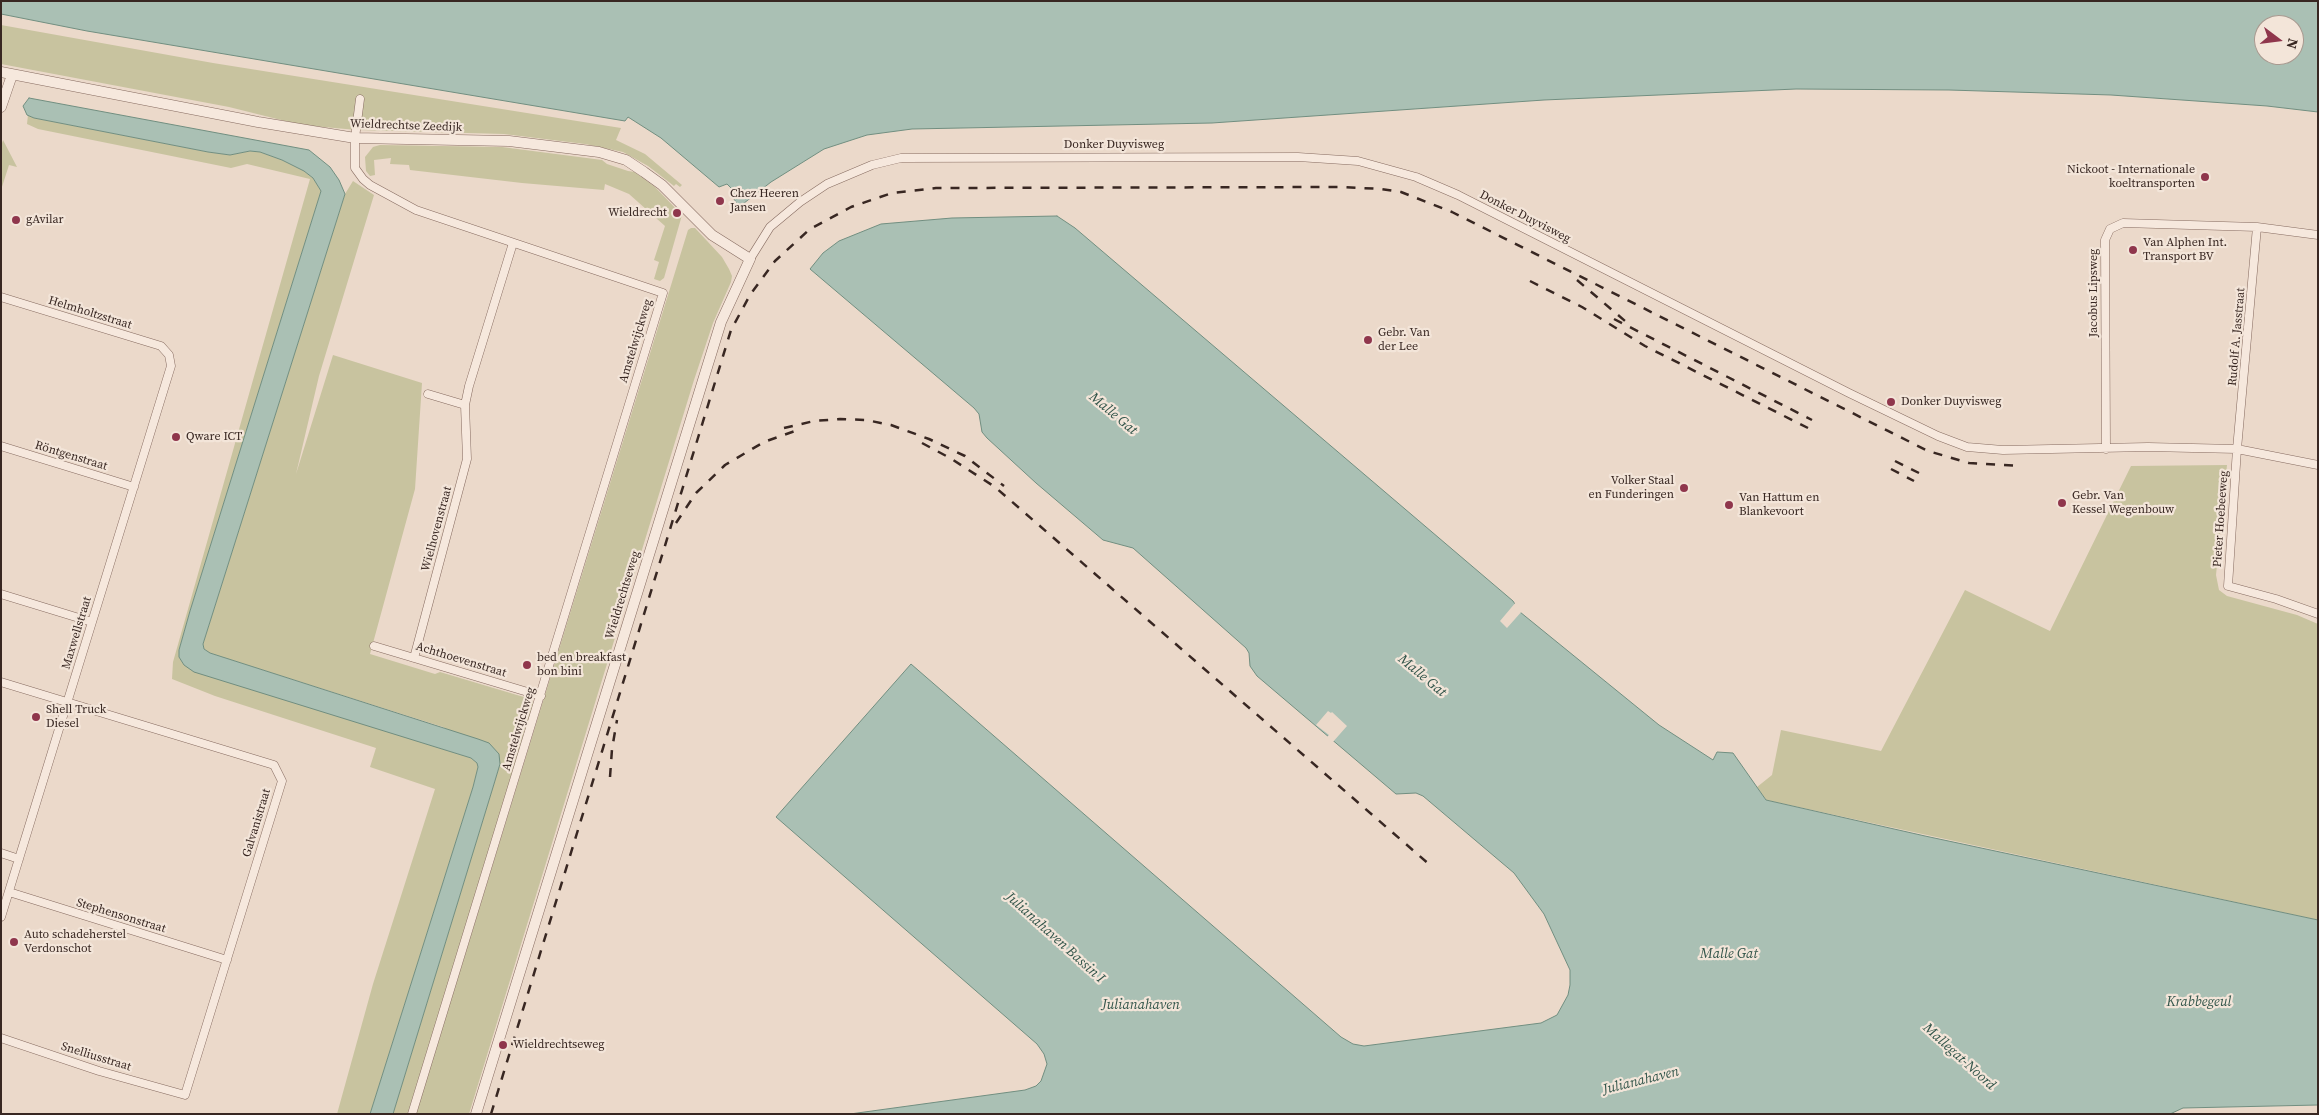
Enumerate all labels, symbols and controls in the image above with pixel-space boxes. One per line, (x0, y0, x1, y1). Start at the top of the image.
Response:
north arrow (2254, 15, 2304, 65)
text: N (2282, 36, 2304, 51)
street label: Wieldrechtse Zeedijk (350, 117, 462, 135)
street label: Donker Duyvisweg (1064, 138, 1164, 152)
place label: Nickoot - Internationale koeltransporten (2067, 163, 2195, 191)
marker: Nickoot - Internationale koeltransporten (2199, 171, 2211, 183)
place label: Chez Heeren Jansen (730, 187, 799, 215)
street label: Donker Duyvisweg (1477, 188, 1573, 246)
marker: Chez Heeren Jansen (714, 195, 726, 207)
place label: Wieldrecht (608, 206, 667, 220)
marker: Wieldrecht (671, 207, 683, 219)
place label: gAvilar (26, 213, 64, 227)
marker: gAvilar (10, 214, 22, 226)
place label: Van Alphen Int. Transport BV (2143, 236, 2227, 264)
marker: Van Alphen Int. Transport BV (2127, 244, 2139, 256)
street label: Jacobus Lipsweg (2087, 249, 2101, 337)
street label: Rudolf A. Jasstraat (2226, 287, 2248, 387)
street label: Helmholtzstraat (47, 293, 133, 333)
street label: Amstelwijckweg (616, 297, 656, 385)
place label: Gebr. Van der Lee (1378, 326, 1430, 354)
marker: Gebr. Van der Lee (1362, 334, 1374, 346)
water label: Malle Gat (1085, 389, 1141, 439)
place label: Donker Duyvisweg (1901, 395, 2001, 409)
marker: Donker Duyvisweg (1885, 396, 1897, 408)
place label: Qware ICT (186, 430, 242, 444)
marker: Qware ICT (170, 431, 182, 443)
street label: Röntgenstraat (33, 438, 109, 474)
street label: Pieter Hoebeeweg (2210, 470, 2232, 568)
place label: Volker Staal en Funderingen (1589, 474, 1674, 502)
marker: Volker Staal en Funderingen (1678, 482, 1690, 494)
street label: Wielhovenstraat (419, 485, 455, 573)
place label: Gebr. Van Kessel Wegenbouw (2072, 489, 2174, 517)
place label: Van Hattum en Blankevoort (1739, 491, 1819, 519)
marker: Gebr. Van Kessel Wegenbouw (2056, 497, 2068, 509)
marker: Van Hattum en Blankevoort (1723, 499, 1735, 511)
street label: Wieldrechtseweg (603, 549, 643, 641)
street label: Maxwellstraat (59, 595, 95, 671)
street label: Achthoevenstraat (414, 639, 508, 681)
place label: bed en breakfast bon bini (537, 651, 626, 679)
water label: Malle Gat (1394, 651, 1450, 701)
marker: bed en breakfast bon bini (521, 659, 533, 671)
street label: Amstelwijckweg (499, 685, 539, 773)
place label: Shell Truck Diesel (46, 703, 106, 731)
marker: Shell Truck Diesel (30, 711, 42, 723)
street label: Galvanistraat (240, 787, 274, 859)
water label: Julianahaven Bassin I (1002, 889, 1108, 987)
street label: Stephensonstraat (75, 896, 167, 936)
place label: Auto schadeherstel Verdonschot (24, 928, 126, 956)
marker: Auto schadeherstel Verdonschot (8, 936, 20, 948)
water label: Malle Gat (1700, 946, 1758, 962)
water label: Krabbegeul (2167, 994, 2231, 1010)
water label: Julianahaven (1102, 997, 1180, 1013)
water label: Mallegat-Noord (1919, 1020, 1999, 1094)
place label: Wieldrechtseweg (513, 1038, 605, 1052)
marker: Wieldrechtseweg (497, 1039, 509, 1051)
street label: Snelliusstraat (59, 1040, 133, 1074)
water label: Julianahaven (1601, 1063, 1681, 1099)

